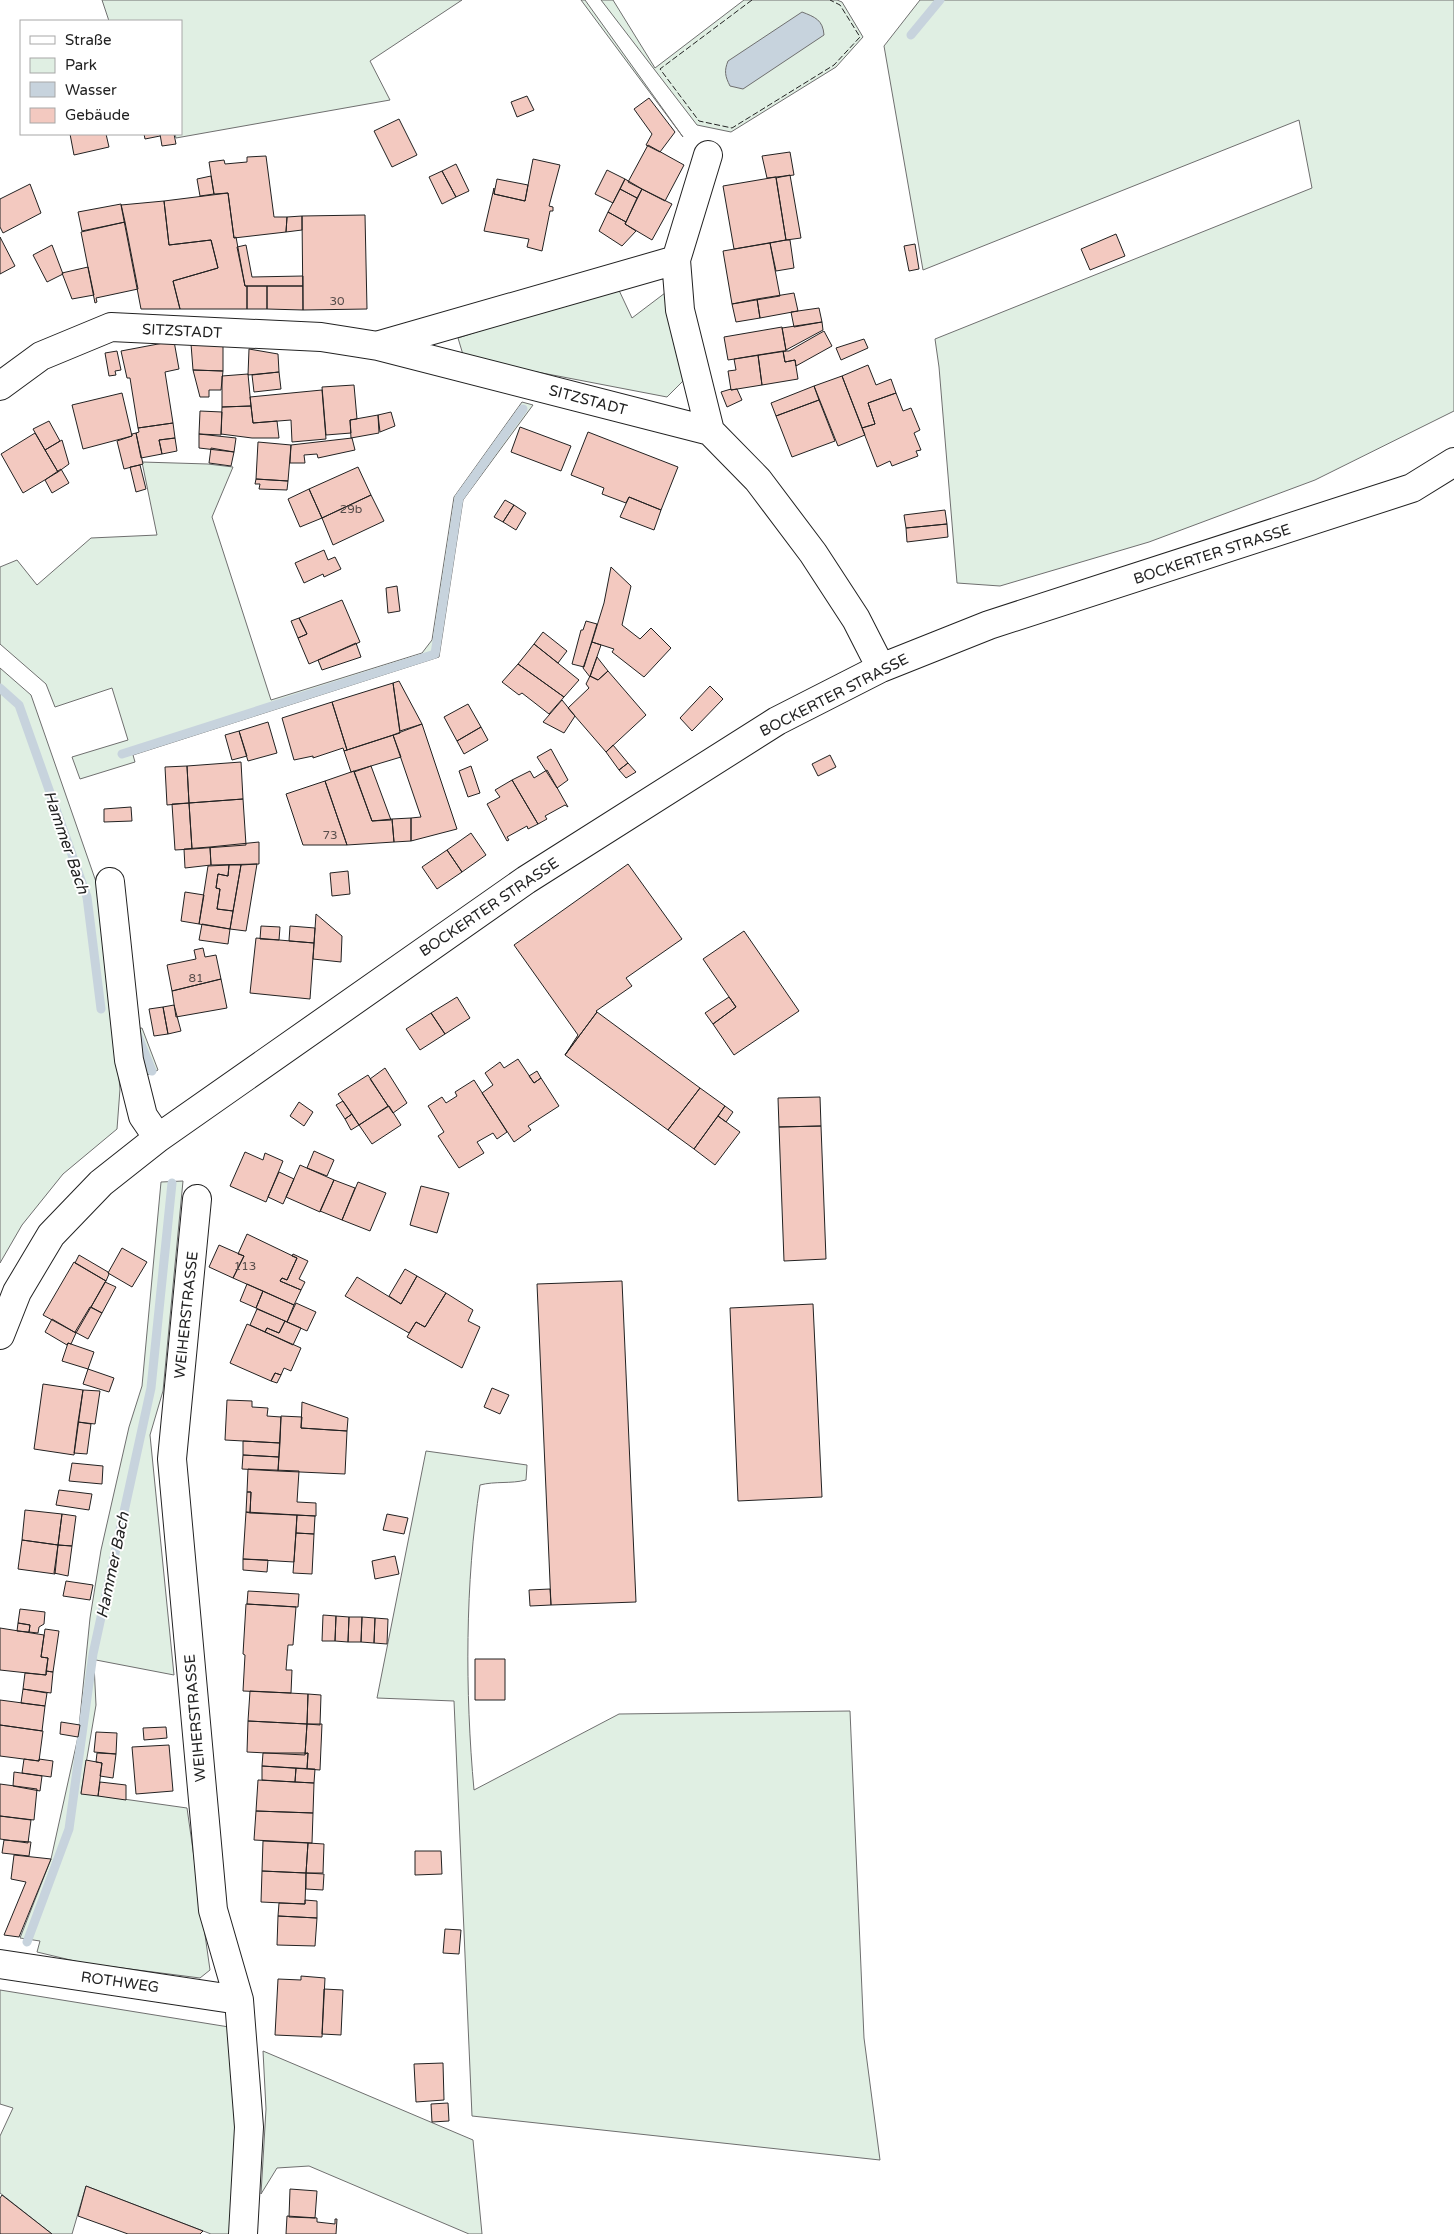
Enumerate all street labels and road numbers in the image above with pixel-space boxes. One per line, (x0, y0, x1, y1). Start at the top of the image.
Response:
street label: SITZSTADT (141, 320, 223, 342)
street label: SITZSTADT (547, 381, 629, 419)
street label: BOCKERTER STRASSE (1131, 520, 1293, 588)
street label: BOCKERTER STRASSE (757, 650, 911, 740)
street label: BOCKERTER STRASSE (416, 854, 562, 960)
street label: WEIHERSTRASSE (170, 1250, 202, 1380)
street label: WEIHERSTRASSE (180, 1653, 210, 1783)
street label: ROTHWEG (80, 1968, 160, 1996)

